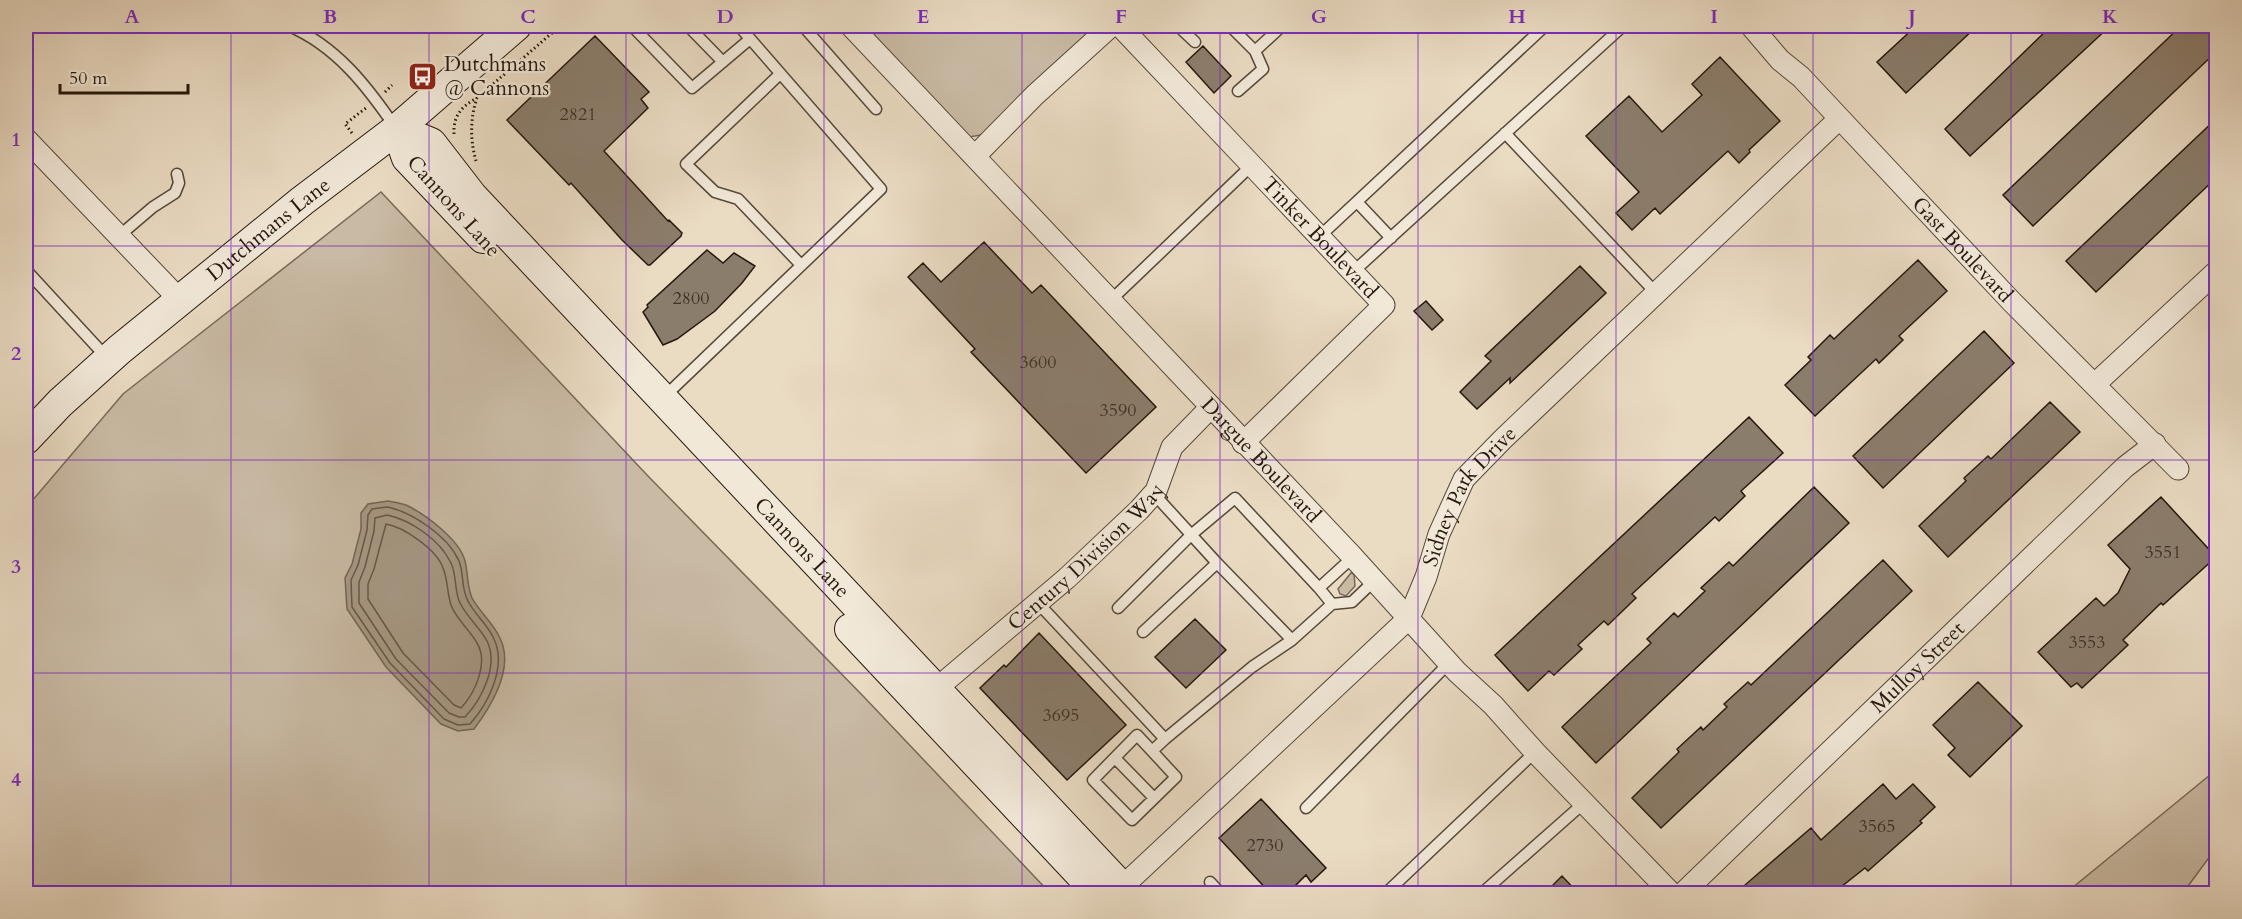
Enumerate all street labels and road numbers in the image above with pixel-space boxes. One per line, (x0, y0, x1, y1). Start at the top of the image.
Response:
street label: Cannons Lane (400, 149, 507, 264)
street label: Tinker Boulevard (1255, 170, 1384, 305)
street label: Dutchmans Lane (201, 171, 336, 288)
street label: Gast Boulevard (1905, 190, 2019, 309)
street label: Dargue Boulevard (1194, 391, 1327, 529)
street label: Sidney Park Drive (1416, 420, 1523, 570)
street label: Century Division Way (1001, 480, 1172, 637)
street label: Cannons Lane (747, 491, 856, 604)
street label: Mulloy Street (1864, 615, 1972, 720)

